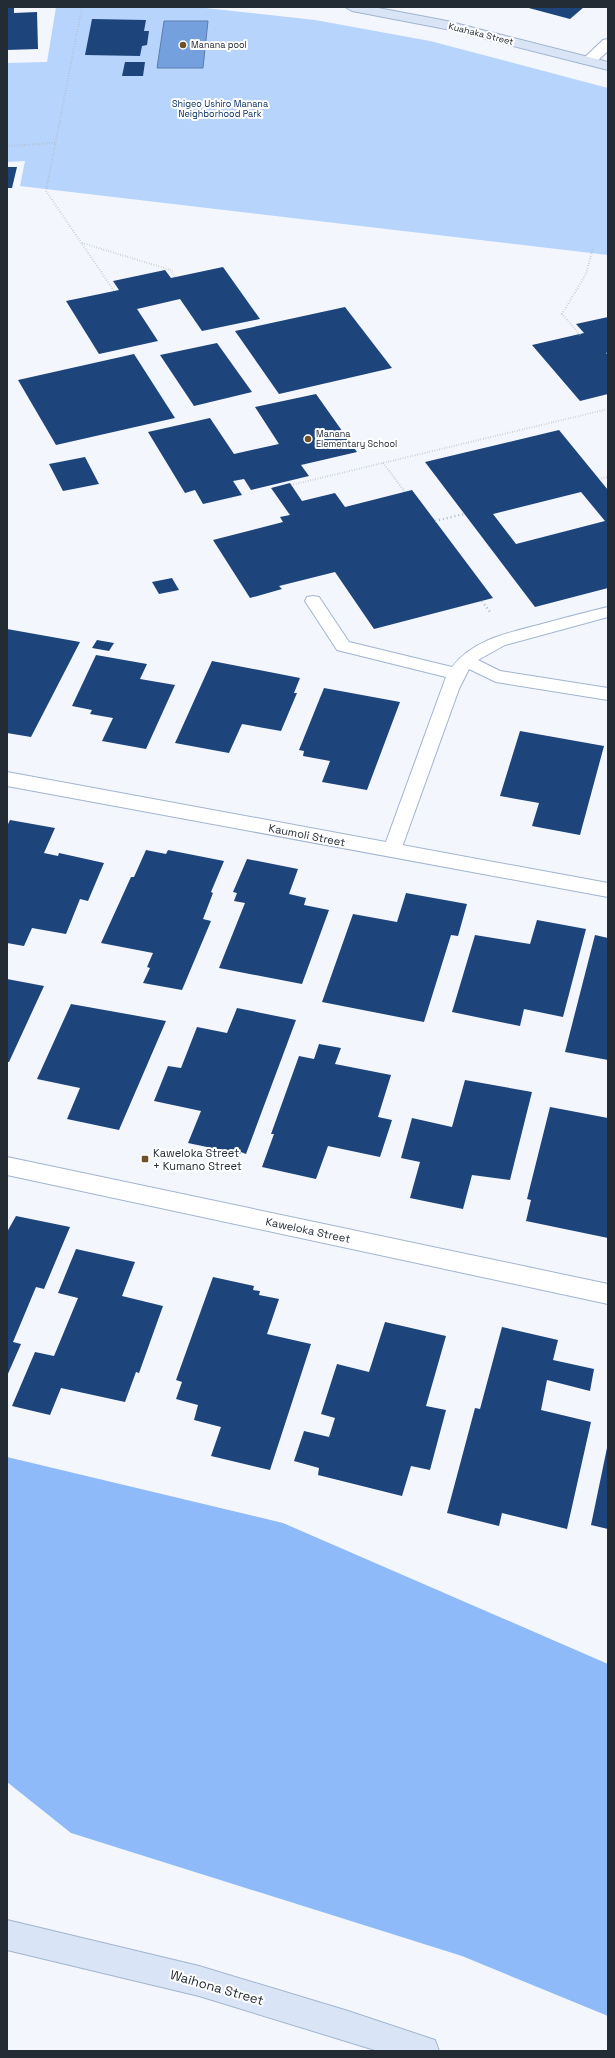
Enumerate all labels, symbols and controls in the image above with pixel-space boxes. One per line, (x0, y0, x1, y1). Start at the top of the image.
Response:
street label: Kuahaka Street (447, 20, 515, 48)
place label: Manana pool (191, 39, 247, 51)
marker: Manana pool (178, 40, 188, 50)
park label: Shigeo Ushiro Manana Neighborhood Park (172, 98, 268, 120)
place label: Manana Elementary School (316, 428, 397, 450)
marker: Manana Elementary School (303, 434, 313, 444)
street label: Kaumoli Street (268, 821, 346, 849)
place label: Kaweloka Street + Kumano Street (153, 1146, 242, 1173)
marker: Kaweloka Street + Kumano Street (140, 1154, 150, 1164)
street label: Kaweloka Street (264, 1214, 352, 1246)
street label: Waihona Street (168, 1966, 266, 2009)

